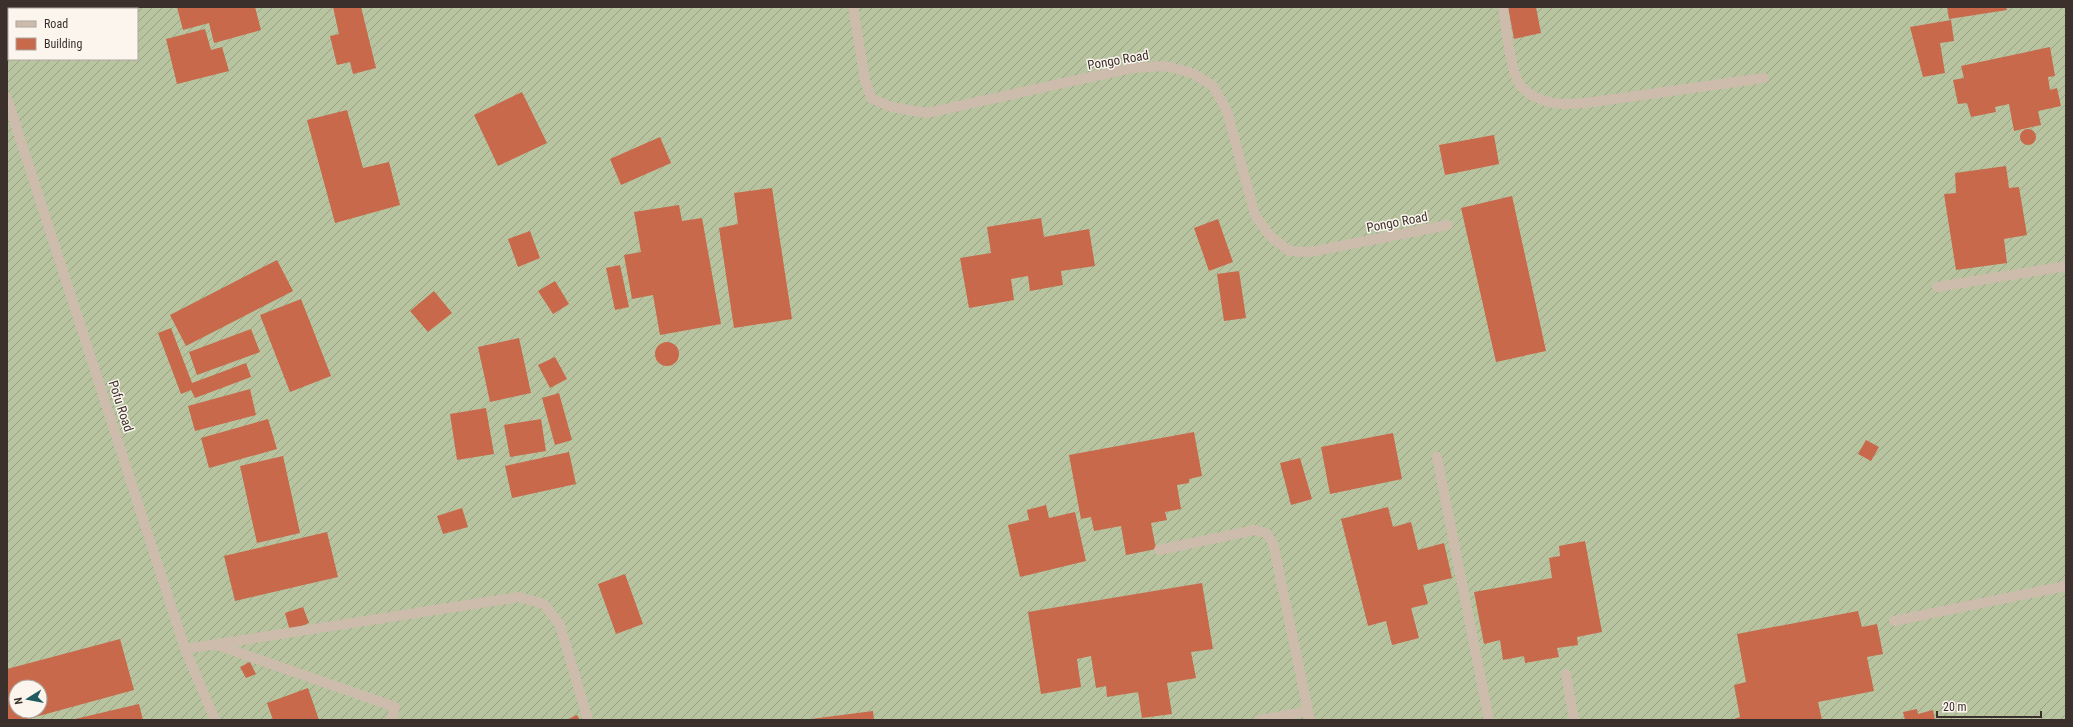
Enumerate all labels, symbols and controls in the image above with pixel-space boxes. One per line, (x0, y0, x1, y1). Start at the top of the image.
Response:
legend (8, 8, 138, 60)
text: Road (44, 17, 68, 31)
text: Building (44, 37, 82, 51)
street label: Pongo Road (1086, 47, 1150, 73)
street label: Pongo Road (1365, 209, 1429, 235)
street label: Pofu Road (106, 378, 136, 434)
north arrow (8, 679, 48, 719)
scale bar (1937, 693, 2041, 719)
text: N (12, 696, 26, 705)
text: 20 m (1943, 700, 1967, 714)

